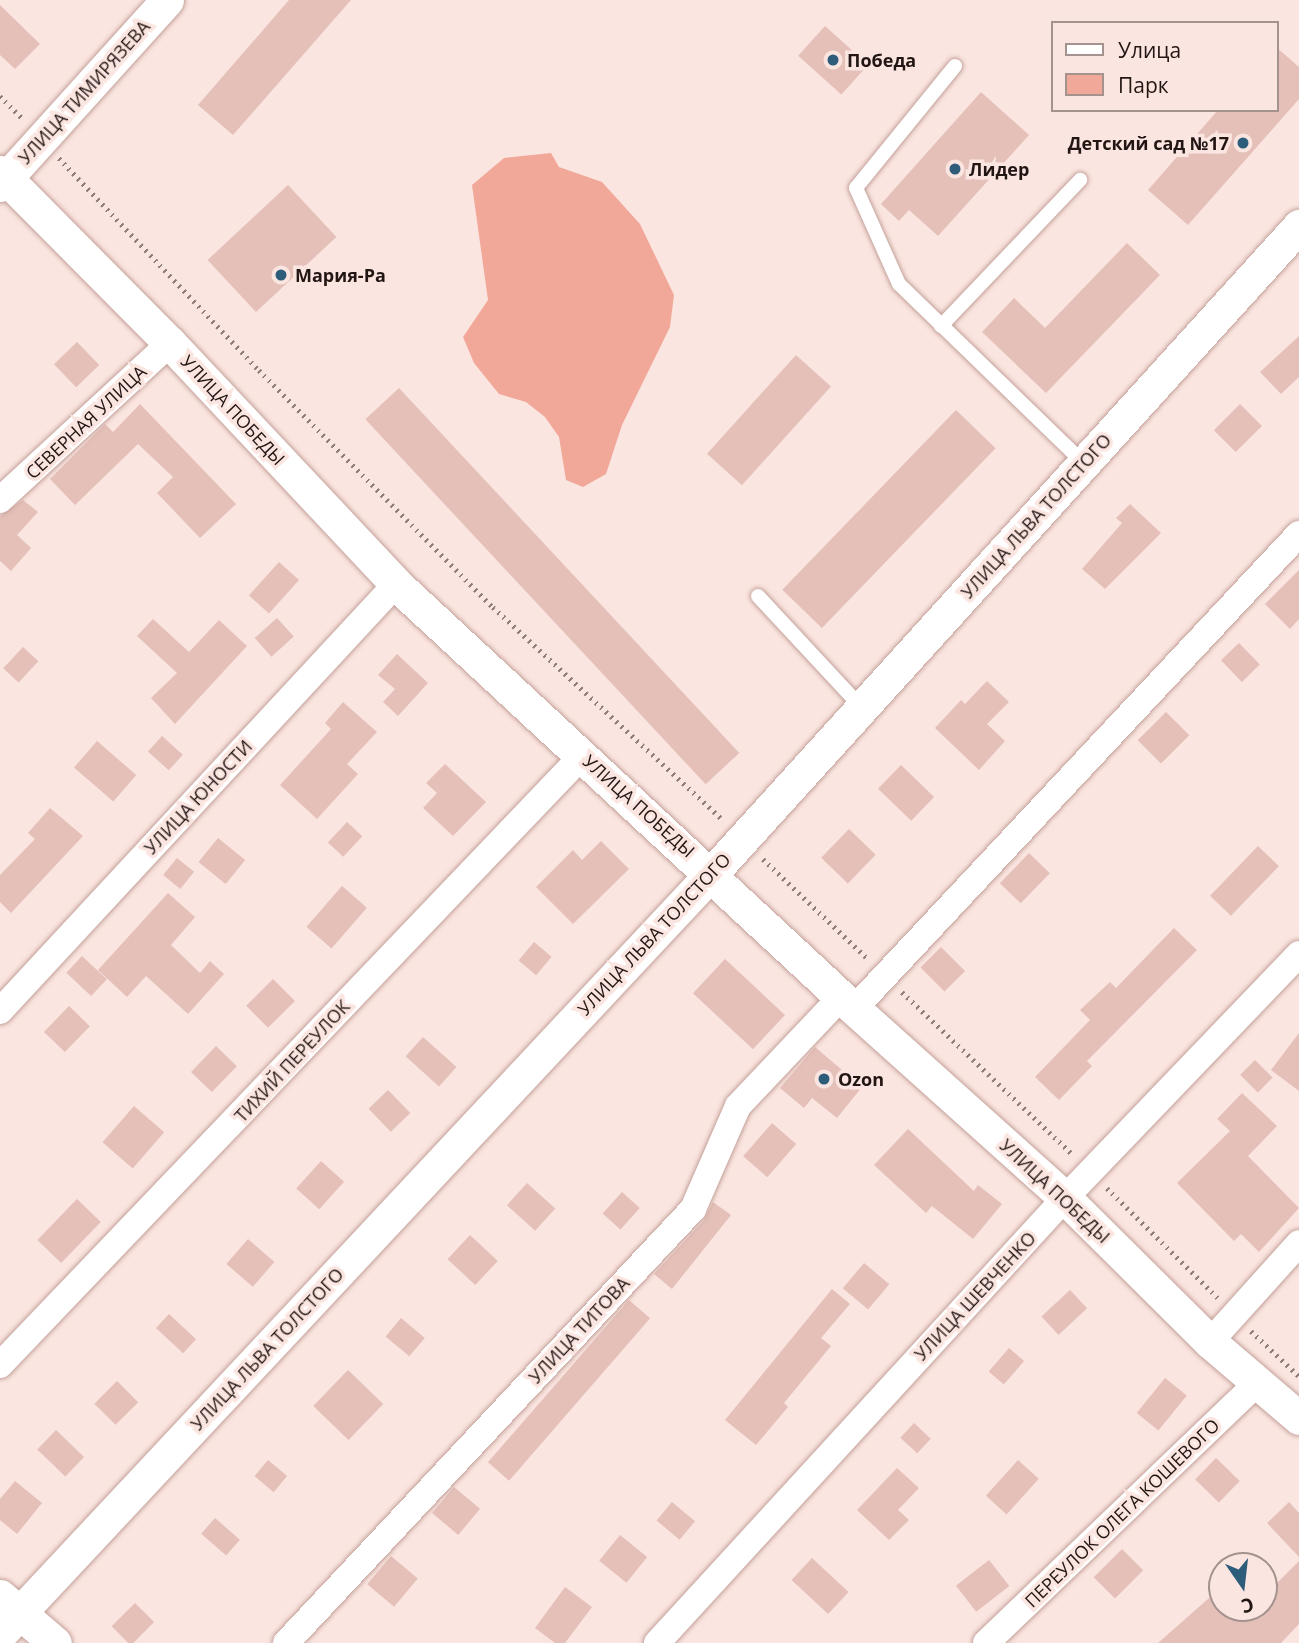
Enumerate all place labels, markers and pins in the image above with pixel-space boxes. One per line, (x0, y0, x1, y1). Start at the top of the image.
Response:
place label: Победа (847, 49, 916, 71)
marker: Победа (825, 52, 841, 68)
place label: Детский сад №17 (1068, 132, 1229, 154)
marker: Детский сад №17 (1235, 135, 1251, 151)
place label: Лидер (969, 158, 1029, 180)
marker: Лидер (947, 161, 963, 177)
place label: Мария-Ра (295, 264, 386, 286)
marker: Мария-Ра (273, 267, 289, 283)
place label: Ozon (838, 1068, 884, 1090)
marker: Ozon (816, 1071, 832, 1087)

